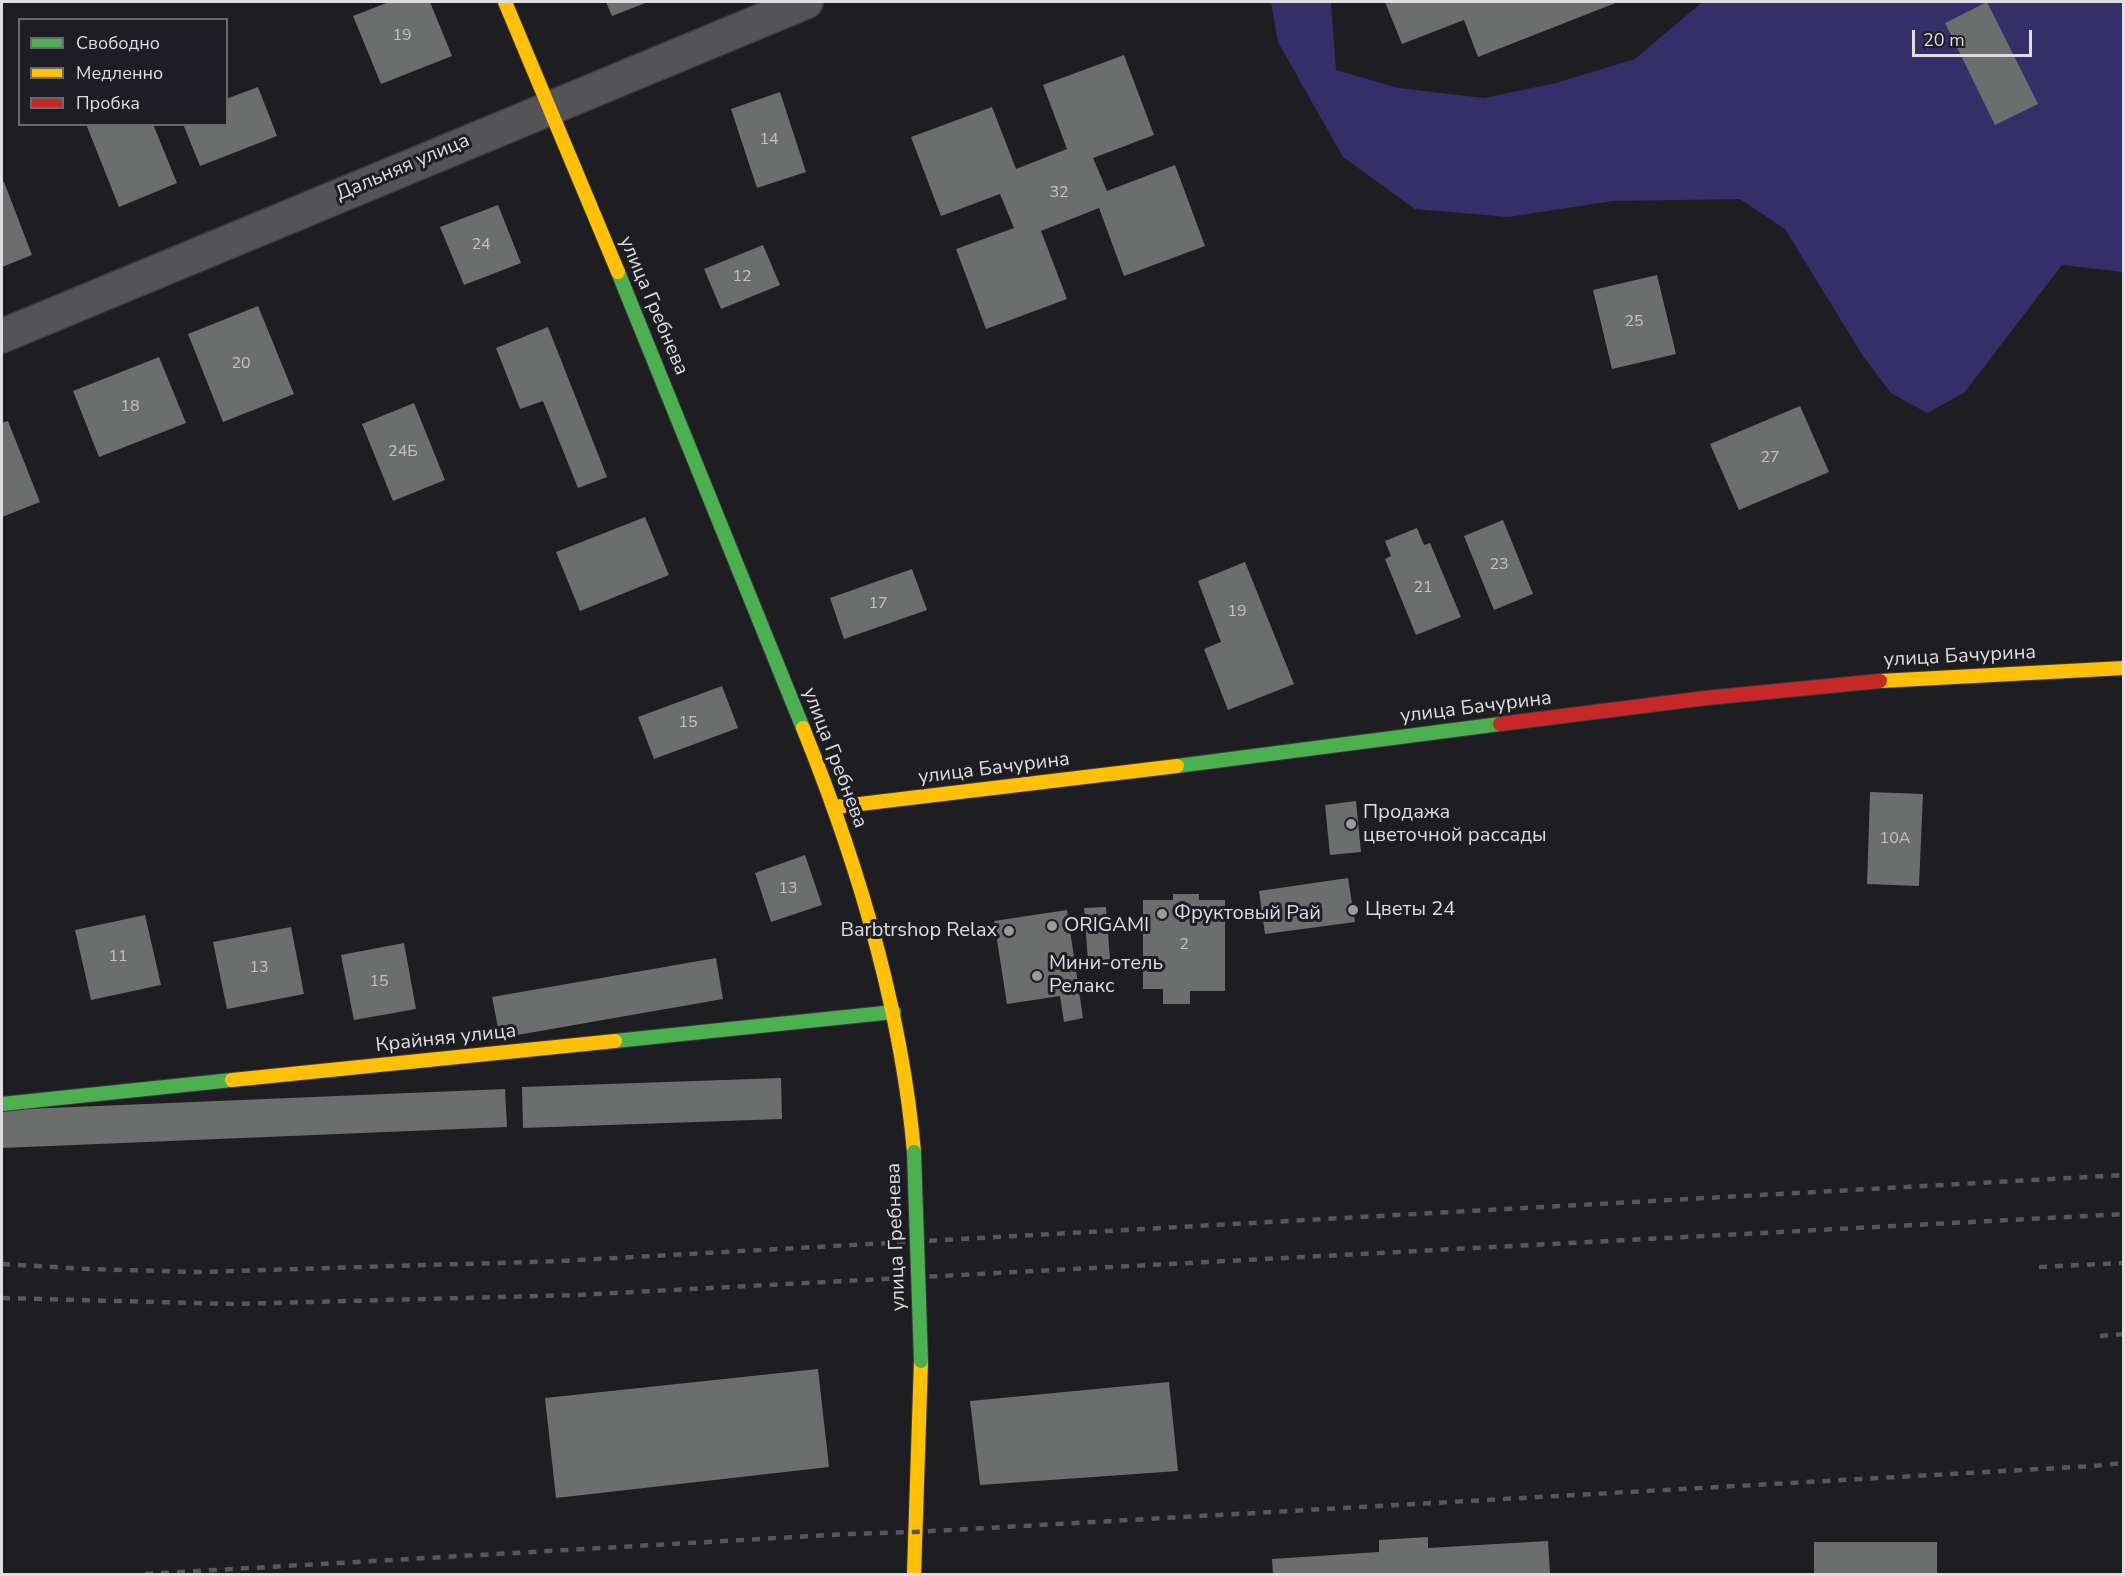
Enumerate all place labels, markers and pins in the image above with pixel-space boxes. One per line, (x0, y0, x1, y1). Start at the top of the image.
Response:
place label: Продажа цветочной рассады (1363, 801, 1547, 848)
marker: Продажа цветочной рассады (1344, 817, 1358, 831)
place label: Цветы 24 (1365, 898, 1455, 922)
place label: Фруктовый Рай (1174, 902, 1321, 926)
marker: Цветы 24 (1346, 903, 1360, 917)
marker: Фруктовый Рай (1155, 907, 1169, 921)
place label: ORIGAMI (1064, 914, 1149, 938)
place label: Barbtrshop Relax (840, 919, 997, 943)
marker: ORIGAMI (1045, 919, 1059, 933)
marker: Barbtrshop Relax (1002, 924, 1016, 938)
place label: Мини-отель Релакс (1049, 952, 1163, 999)
marker: Мини-отель Релакс (1030, 969, 1044, 983)

